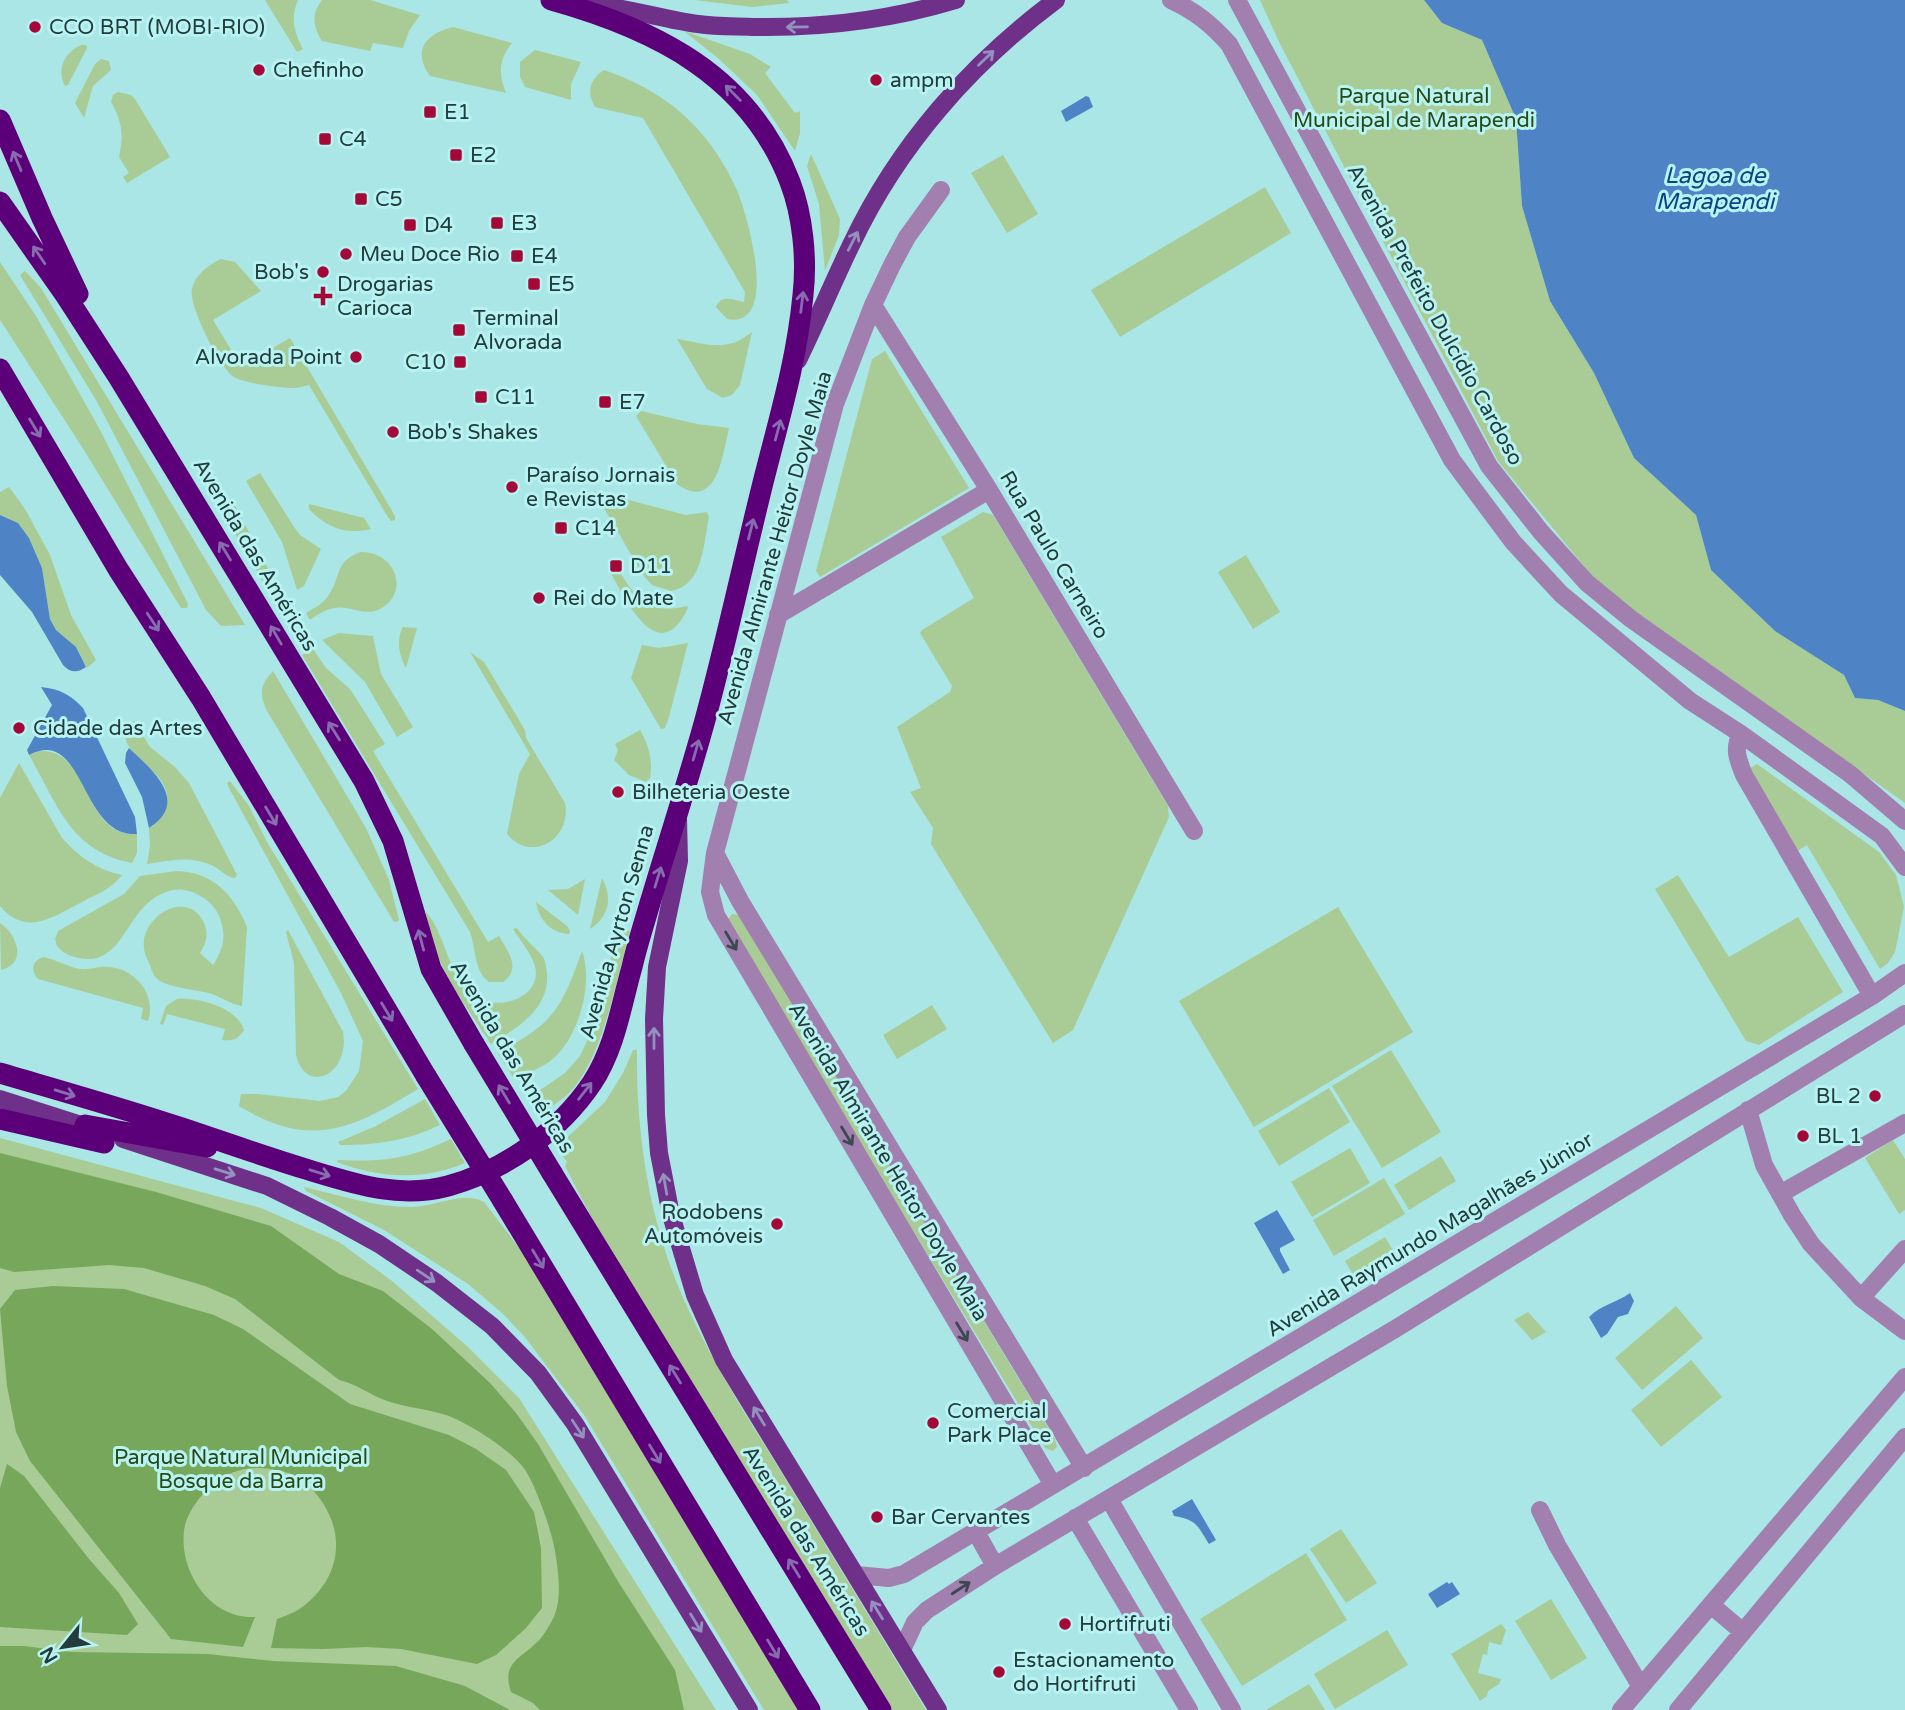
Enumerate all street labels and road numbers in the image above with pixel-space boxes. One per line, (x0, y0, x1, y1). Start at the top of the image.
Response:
street label: Avenida Prefeito Dulcídio Cardoso (1342, 160, 1528, 470)
street label: Avenida Almirante Heitor Doyle Maia (712, 368, 838, 728)
street label: Avenida das Américas (188, 454, 322, 656)
street label: Rua Paulo Carneiro (994, 467, 1114, 643)
street label: Avenida Ayrton Senna (574, 822, 660, 1042)
street label: Avenida das Américas (445, 956, 579, 1158)
street label: Avenida Almirante Heitor Doyle Maia (783, 998, 993, 1326)
street label: Avenida Raymundo Magalhães Júnior (1262, 1127, 1598, 1343)
street label: Avenida das Américas (737, 1441, 875, 1641)

